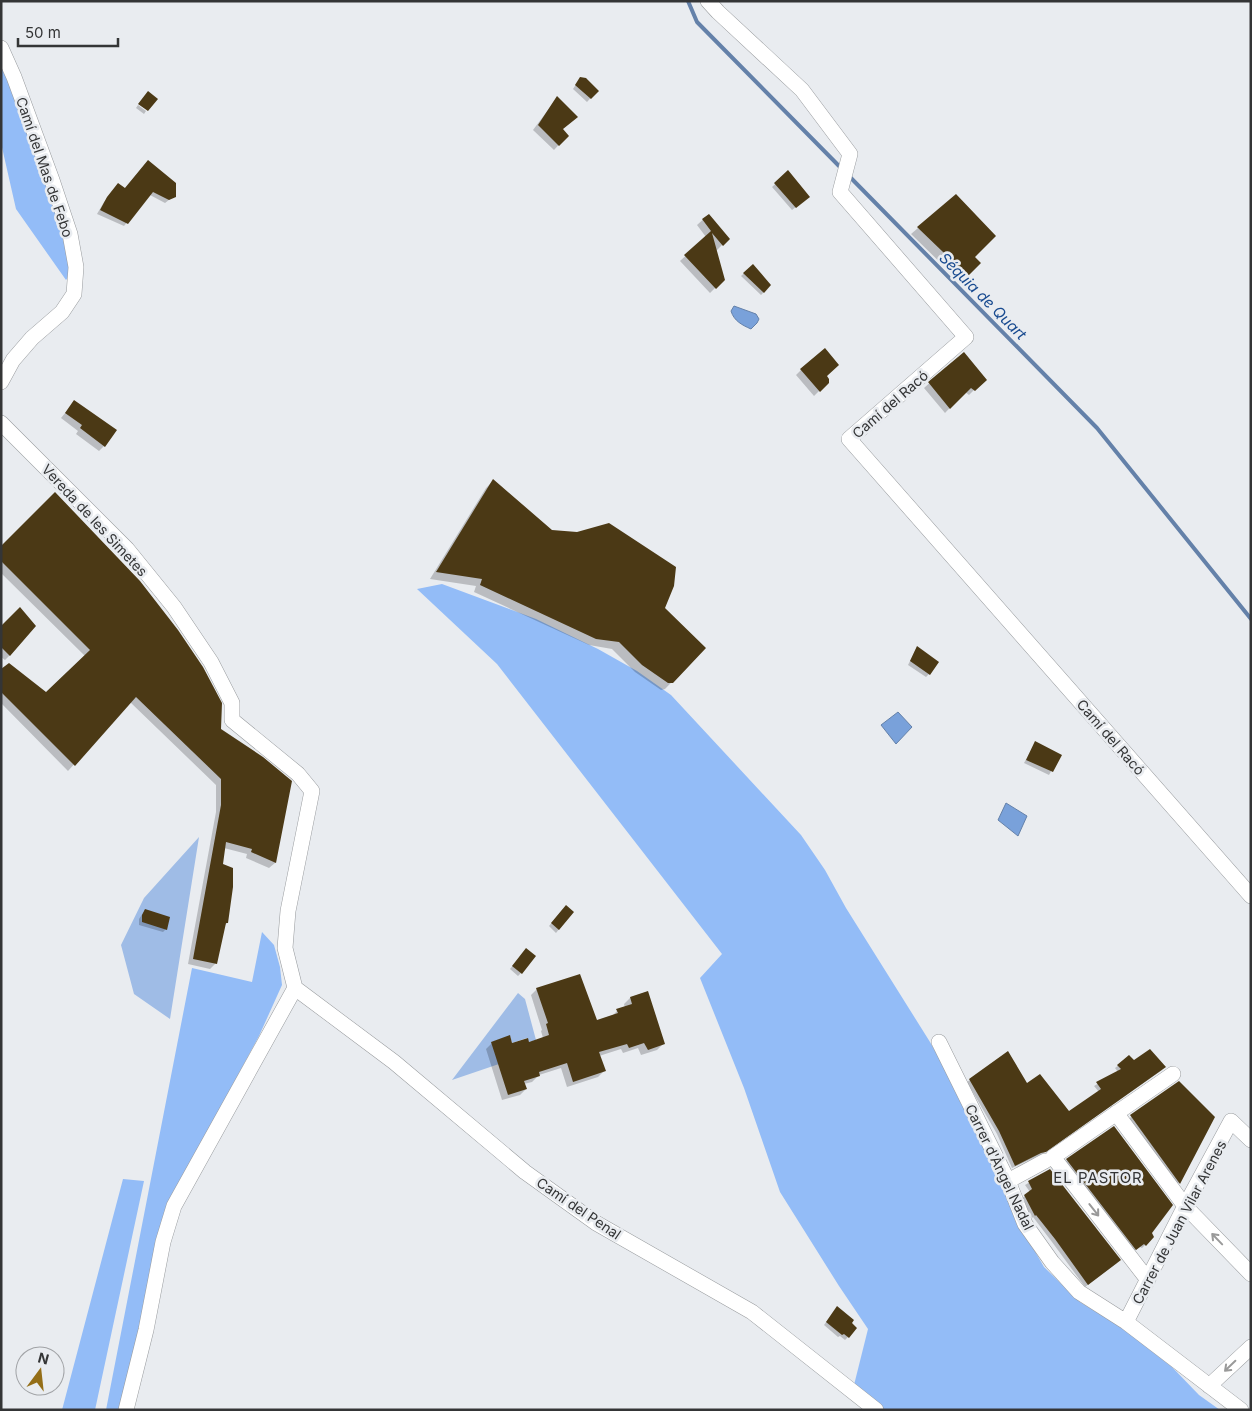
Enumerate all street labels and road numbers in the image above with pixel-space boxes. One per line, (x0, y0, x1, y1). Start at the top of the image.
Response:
street label: Camí del Mas de Febo (13, 95, 77, 239)
street label: Camí del Racó (849, 366, 931, 442)
street label: Vereda de les Simetes (39, 460, 151, 580)
street label: Camí del Racó (1073, 696, 1149, 778)
street label: Carrer d'Àngel Nadal (962, 1101, 1038, 1233)
street label: Carrer de Juan Vilar Arenes (1128, 1137, 1230, 1307)
street label: Camí del Penal (534, 1173, 624, 1243)

